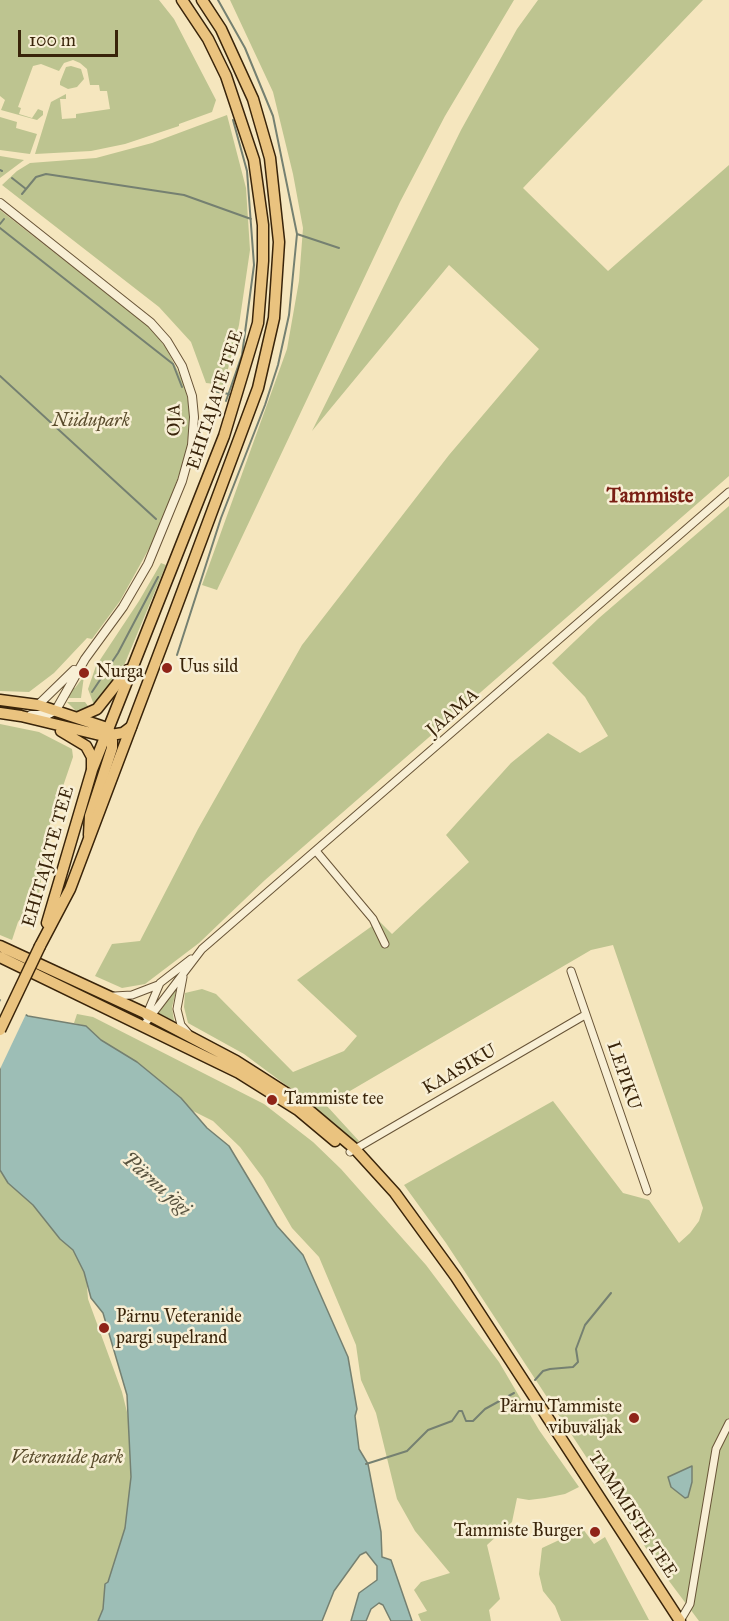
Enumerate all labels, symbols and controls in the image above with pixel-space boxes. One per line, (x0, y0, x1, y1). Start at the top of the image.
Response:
scale bar (21, 18, 122, 56)
text: 100 m (29, 29, 76, 51)
street label: EHITAJATE TEE (183, 327, 249, 473)
street label: OJA (164, 403, 186, 437)
park label: Niidupark (52, 411, 130, 433)
district label: Tammiste (607, 484, 693, 510)
place label: Uus sild (179, 657, 238, 679)
marker: Uus sild (160, 661, 174, 675)
place label: Nurga (96, 662, 143, 684)
marker: Nurga (77, 666, 91, 680)
street label: JAAMA (422, 684, 484, 742)
street label: EHITAJATE TEE (19, 784, 79, 930)
street label: LEPIKU (601, 1039, 645, 1113)
street label: KAASIKU (419, 1040, 501, 1100)
place label: Tammiste tee (284, 1089, 384, 1111)
marker: Tammiste tee (265, 1093, 279, 1107)
water label: Pärnu jõgi (117, 1148, 195, 1222)
place label: Pärnu Veteranide pargi supelrand (116, 1307, 242, 1350)
marker: Pärnu Veteranide pargi supelrand (97, 1321, 111, 1335)
place label: Pärnu Tammiste vibuväljak (500, 1397, 622, 1440)
marker: Pärnu Tammiste vibuväljak (627, 1411, 641, 1425)
park label: Veteranide park (11, 1448, 123, 1470)
street label: TAMMISTE TEE (583, 1448, 681, 1582)
place label: Tammiste Burger (454, 1521, 583, 1543)
marker: Tammiste Burger (588, 1525, 602, 1539)

